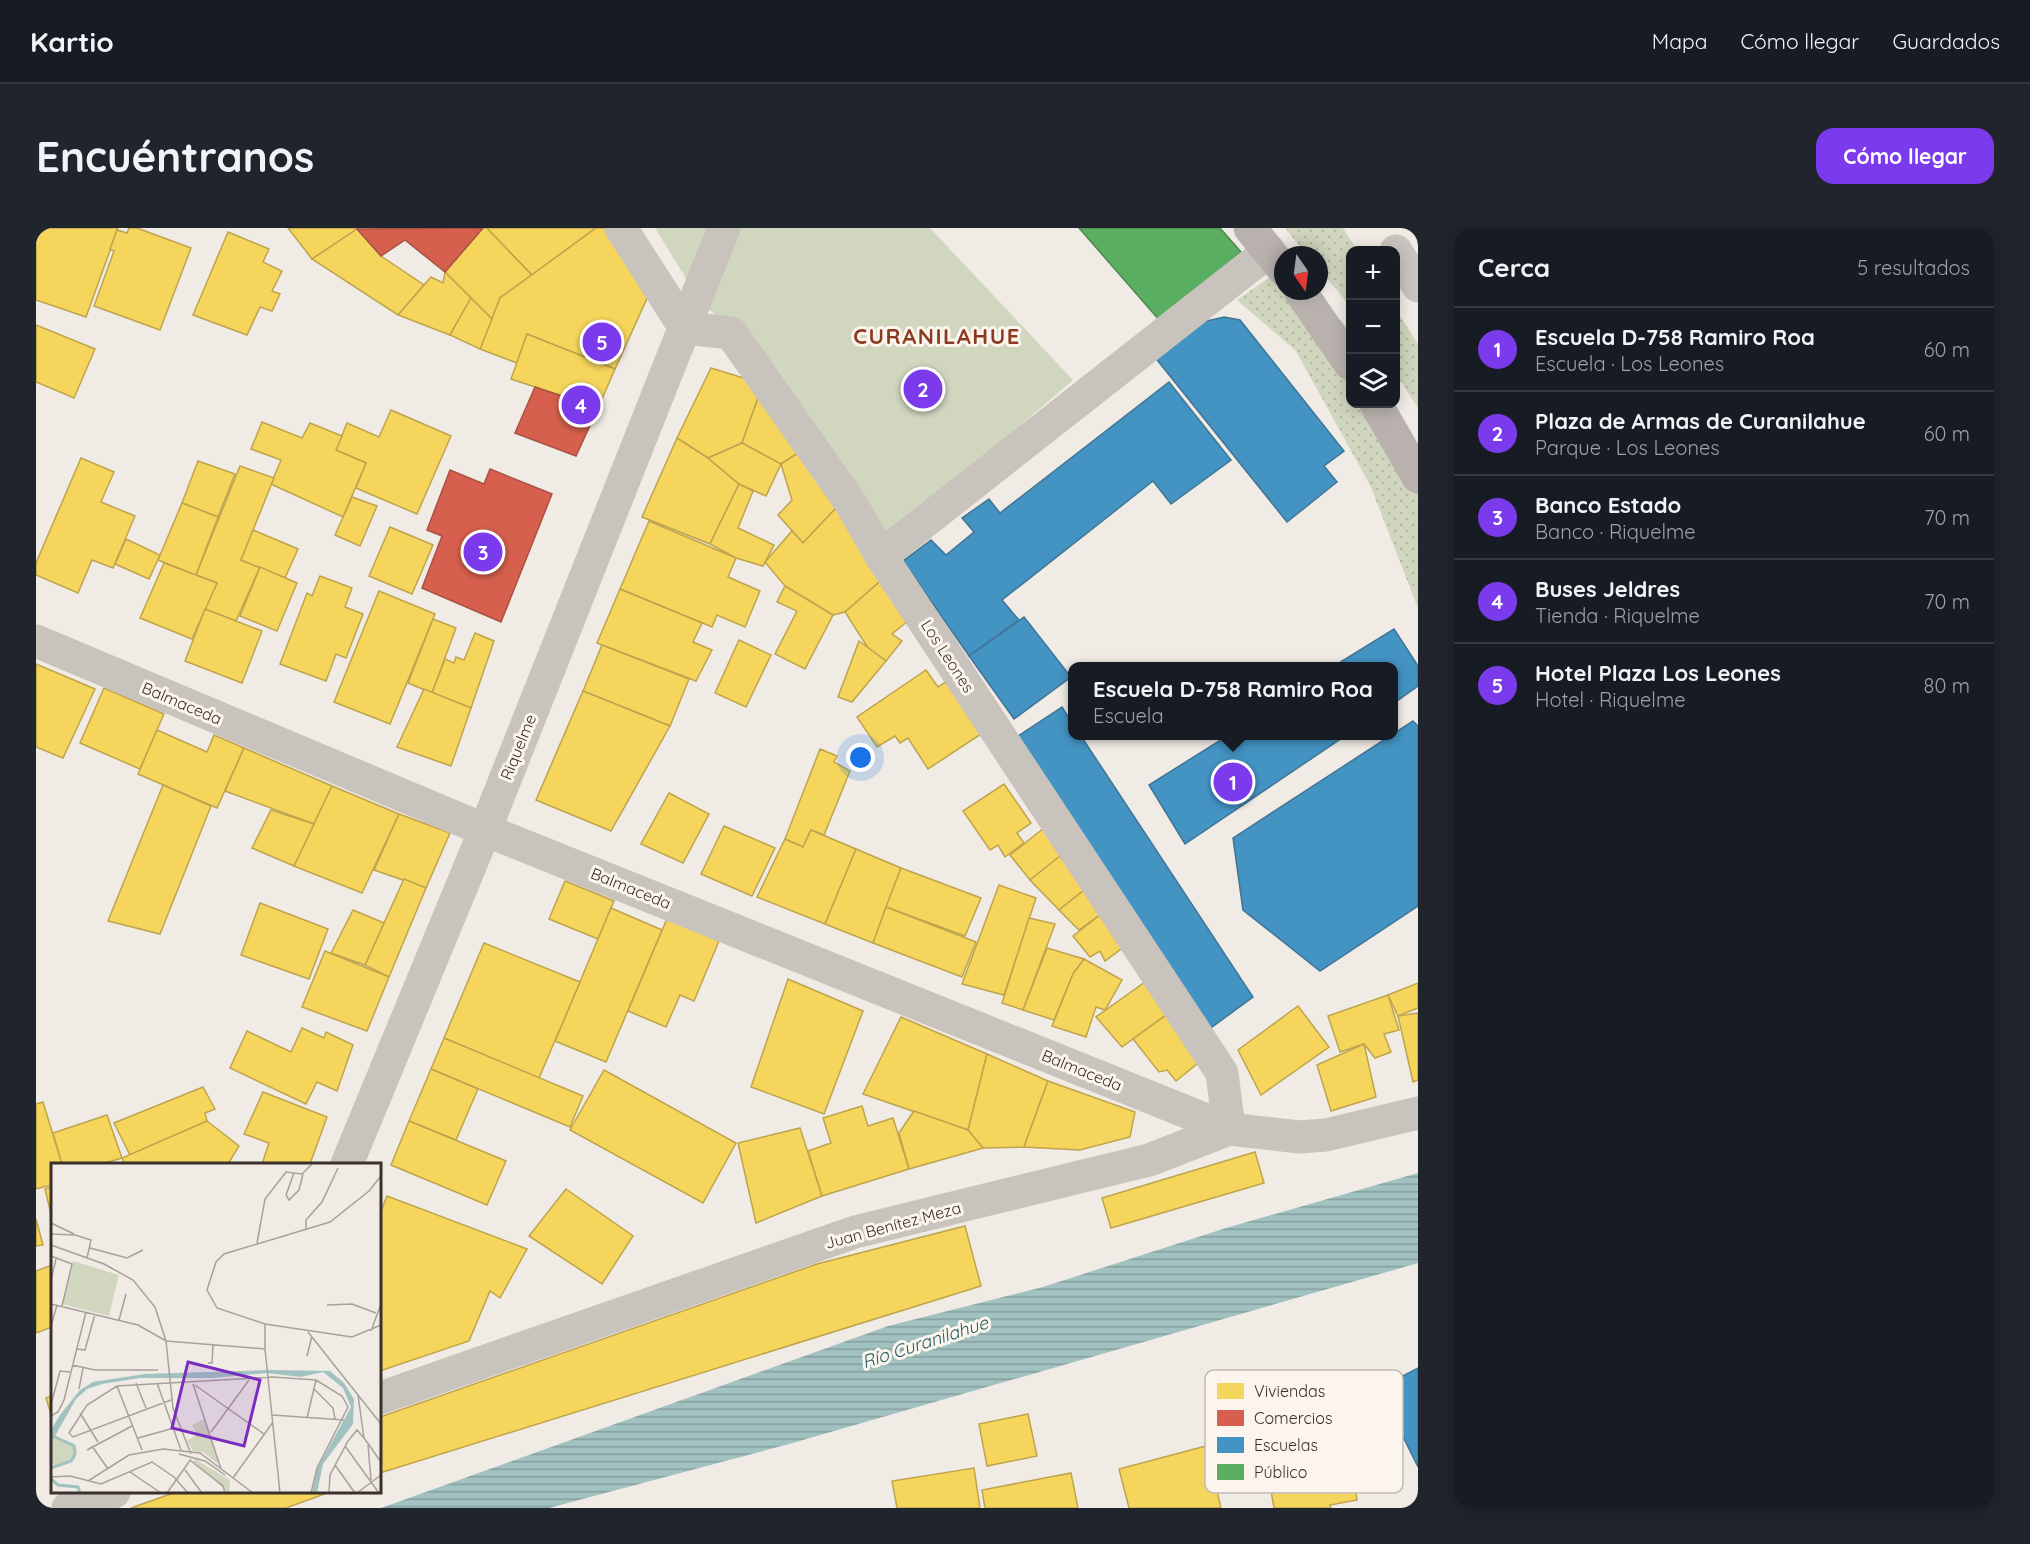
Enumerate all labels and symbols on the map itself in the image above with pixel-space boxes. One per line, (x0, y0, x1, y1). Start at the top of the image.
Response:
north arrow (1274, 246, 1328, 300)
pin: 5 (582, 320, 622, 364)
district label: CURANILAHUE (853, 322, 1021, 350)
pin: 2 (904, 366, 942, 412)
pin: 4 (562, 382, 600, 428)
pin: 3 (464, 530, 502, 574)
street label: Los Leones (917, 616, 979, 696)
street label: Balmaceda (139, 677, 225, 729)
street label: Riquelme (496, 711, 540, 783)
your location (846, 743, 875, 772)
pin: 1 (1214, 760, 1252, 804)
street label: Balmaceda (588, 863, 674, 913)
street label: Balmaceda (1039, 1045, 1125, 1095)
inset map (51, 1163, 381, 1493)
street label: Juan Benítez Meza (823, 1197, 963, 1253)
water label: Río Curanilahue (859, 1311, 992, 1373)
legend (1205, 1370, 1403, 1493)
text: Viviendas (1254, 1381, 1325, 1401)
text: Comercios (1254, 1408, 1332, 1428)
text: Escuelas (1254, 1435, 1318, 1455)
text: Público (1254, 1462, 1307, 1482)

